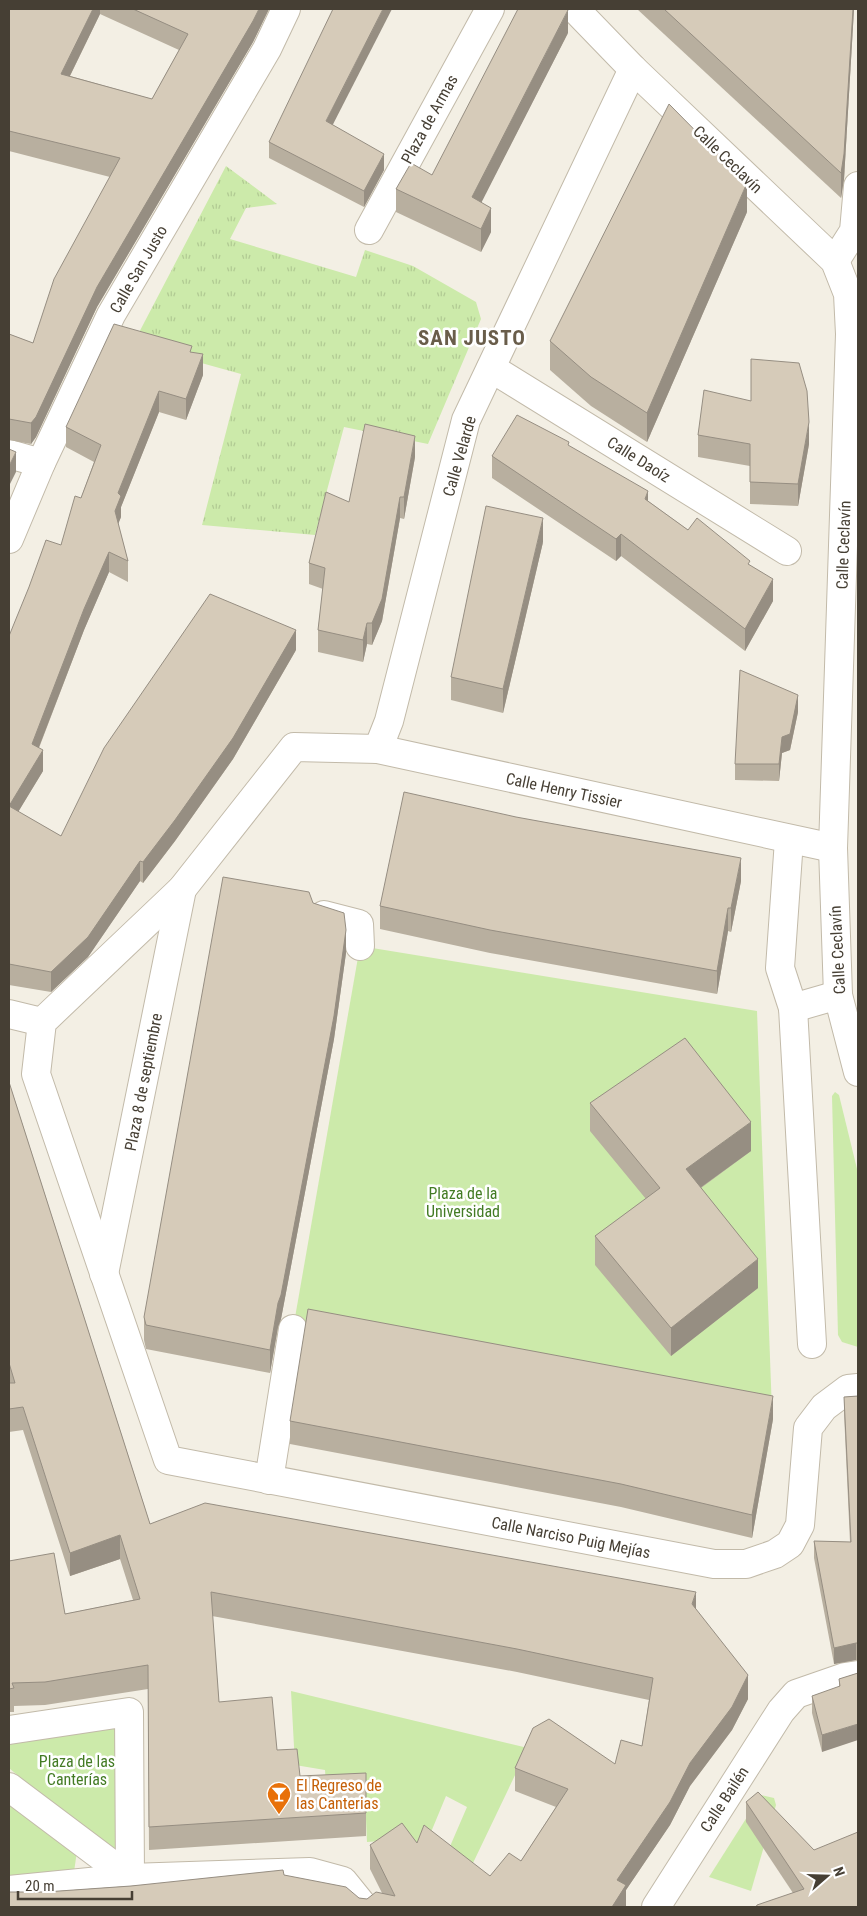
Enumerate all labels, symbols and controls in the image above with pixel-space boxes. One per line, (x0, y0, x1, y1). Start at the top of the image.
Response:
street label: Plaza de Armas (397, 71, 462, 167)
street label: Calle Ceclavín (689, 122, 766, 197)
street label: Calle San Justo (106, 222, 171, 316)
district label: SAN JUSTO (418, 326, 526, 350)
street label: Calle Velarde (439, 414, 480, 499)
street label: Calle Daoíz (604, 433, 674, 486)
street label: Calle Ceclavín (832, 500, 855, 590)
street label: Calle Henry Tissier (504, 769, 624, 812)
street label: Calle Ceclavín (826, 905, 849, 995)
street label: Plaza 8 de septiembre (121, 1012, 166, 1153)
park label: Plaza de la Universidad (426, 1184, 500, 1221)
street label: Calle Narciso Puig Mejías (490, 1513, 652, 1562)
park label: Plaza de las Canterías (39, 1752, 115, 1789)
street label: Calle Bailén (696, 1763, 753, 1836)
place label: El Regreso de las Canterias (296, 1776, 382, 1813)
bar icon: El Regreso de las Canterias (266, 1781, 292, 1815)
north arrow (802, 1851, 852, 1901)
text: N (830, 1865, 848, 1878)
scale bar (18, 1868, 131, 1900)
text: 20 m (25, 1877, 55, 1895)

